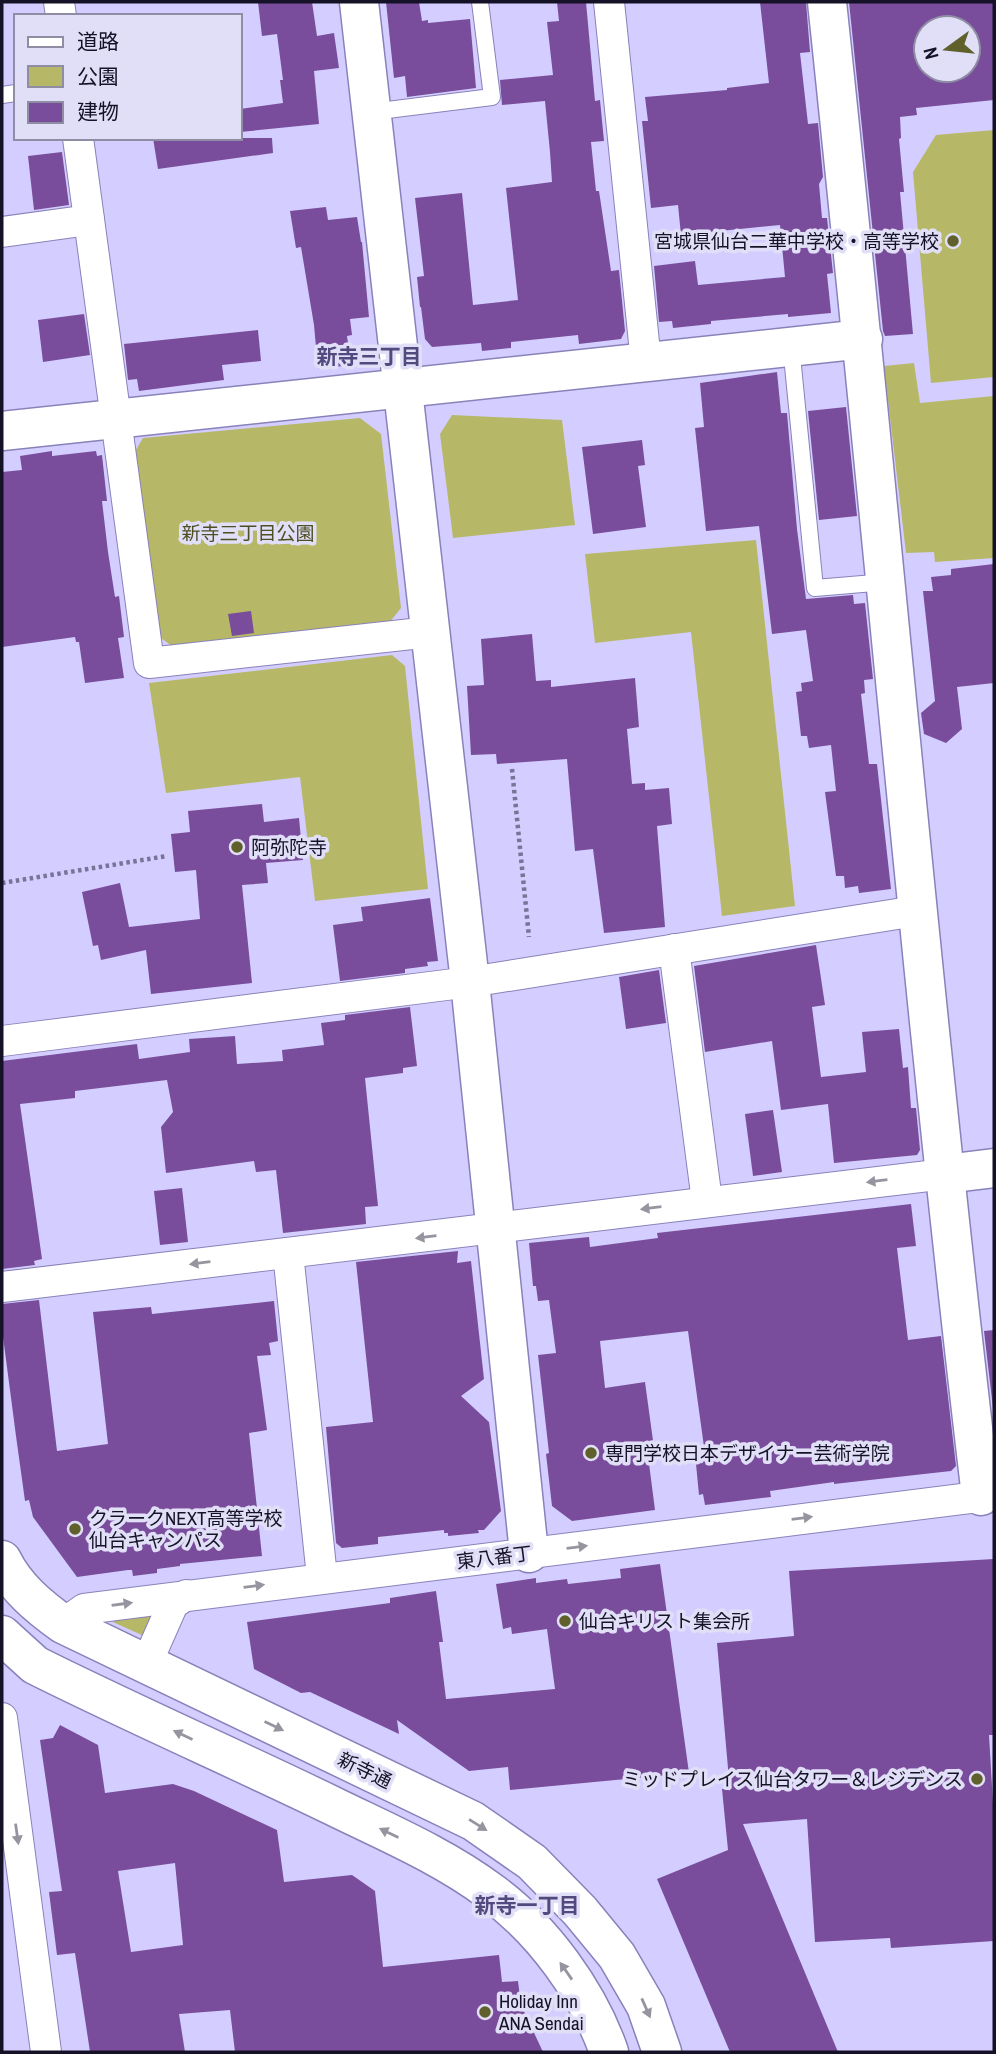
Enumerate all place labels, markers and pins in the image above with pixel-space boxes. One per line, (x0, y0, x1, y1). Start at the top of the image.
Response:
place label: 宮城県仙台二華中学校・高等学校 (654, 228, 939, 254)
marker: 宮城県仙台二華中学校・高等学校 (945, 233, 961, 249)
place label: 阿弥陀寺 (251, 834, 327, 860)
marker: 阿弥陀寺 (229, 839, 245, 855)
place label: 専門学校日本デザイナー芸術学院 (605, 1440, 890, 1466)
marker: 専門学校日本デザイナー芸術学院 (583, 1445, 599, 1461)
place label: クラークNEXT高等学校 仙台キャンパス (89, 1505, 283, 1553)
marker: クラークNEXT高等学校 仙台キャンパス (67, 1521, 83, 1537)
place label: 仙台キリスト集会所 (579, 1608, 750, 1634)
marker: 仙台キリスト集会所 (557, 1613, 573, 1629)
place label: ミッドプレイス仙台タワー＆レジデンス (622, 1766, 963, 1792)
marker: ミッドプレイス仙台タワー＆レジデンス (969, 1771, 985, 1787)
place label: Holiday Inn ANA Sendai (498, 1988, 584, 2036)
marker: Holiday Inn ANA Sendai (477, 2004, 493, 2020)

